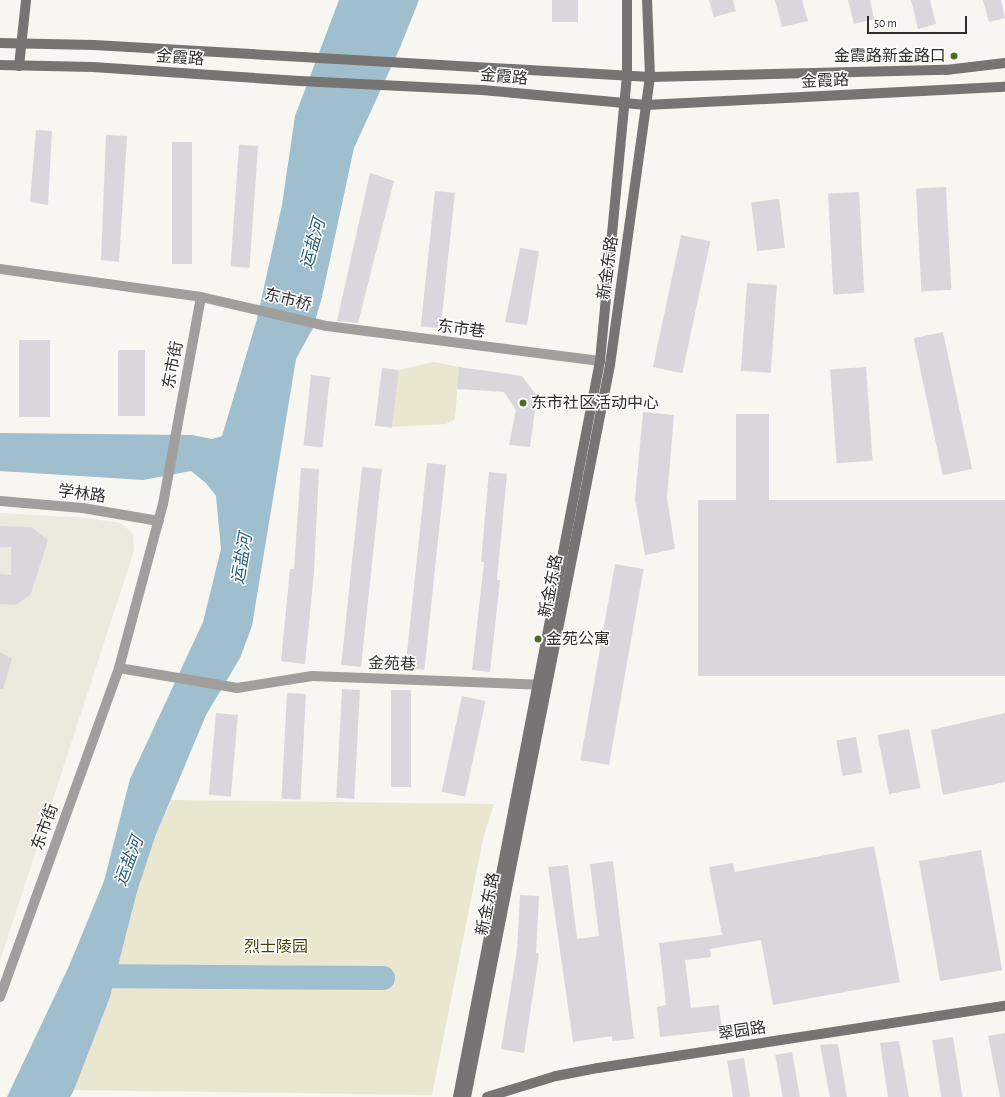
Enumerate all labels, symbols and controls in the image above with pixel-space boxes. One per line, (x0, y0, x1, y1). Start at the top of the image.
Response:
scale bar (869, 8, 969, 34)
text: 50 m (874, 17, 897, 29)
place label: 金霞路新金路口 (834, 46, 946, 66)
street label: 金霞路 (155, 47, 205, 69)
marker: 金霞路新金路口 (949, 51, 959, 61)
street label: 金霞路 (479, 65, 529, 89)
street label: 金霞路 (801, 70, 849, 92)
water label: 运盐河 (296, 217, 330, 271)
street label: 新金东路 (594, 235, 622, 301)
street label: 东市桥 (262, 285, 314, 315)
street label: 东市巷 (436, 316, 486, 342)
street label: 东市街 (159, 340, 187, 390)
place label: 东市社区活动中心 (531, 393, 659, 413)
marker: 东市社区活动中心 (518, 398, 528, 408)
street label: 学林路 (57, 482, 107, 506)
water label: 运盐河 (228, 532, 256, 586)
street label: 新金东路 (535, 553, 567, 619)
place label: 金苑公寓 (546, 629, 610, 649)
marker: 金苑公寓 (533, 634, 543, 644)
street label: 金苑巷 (368, 654, 416, 674)
street label: 东市街 (28, 801, 62, 853)
water label: 运盐河 (110, 834, 148, 888)
street label: 新金东路 (472, 871, 504, 937)
park label: 烈士陵园 (244, 937, 308, 957)
street label: 翠园路 (717, 1018, 767, 1044)

